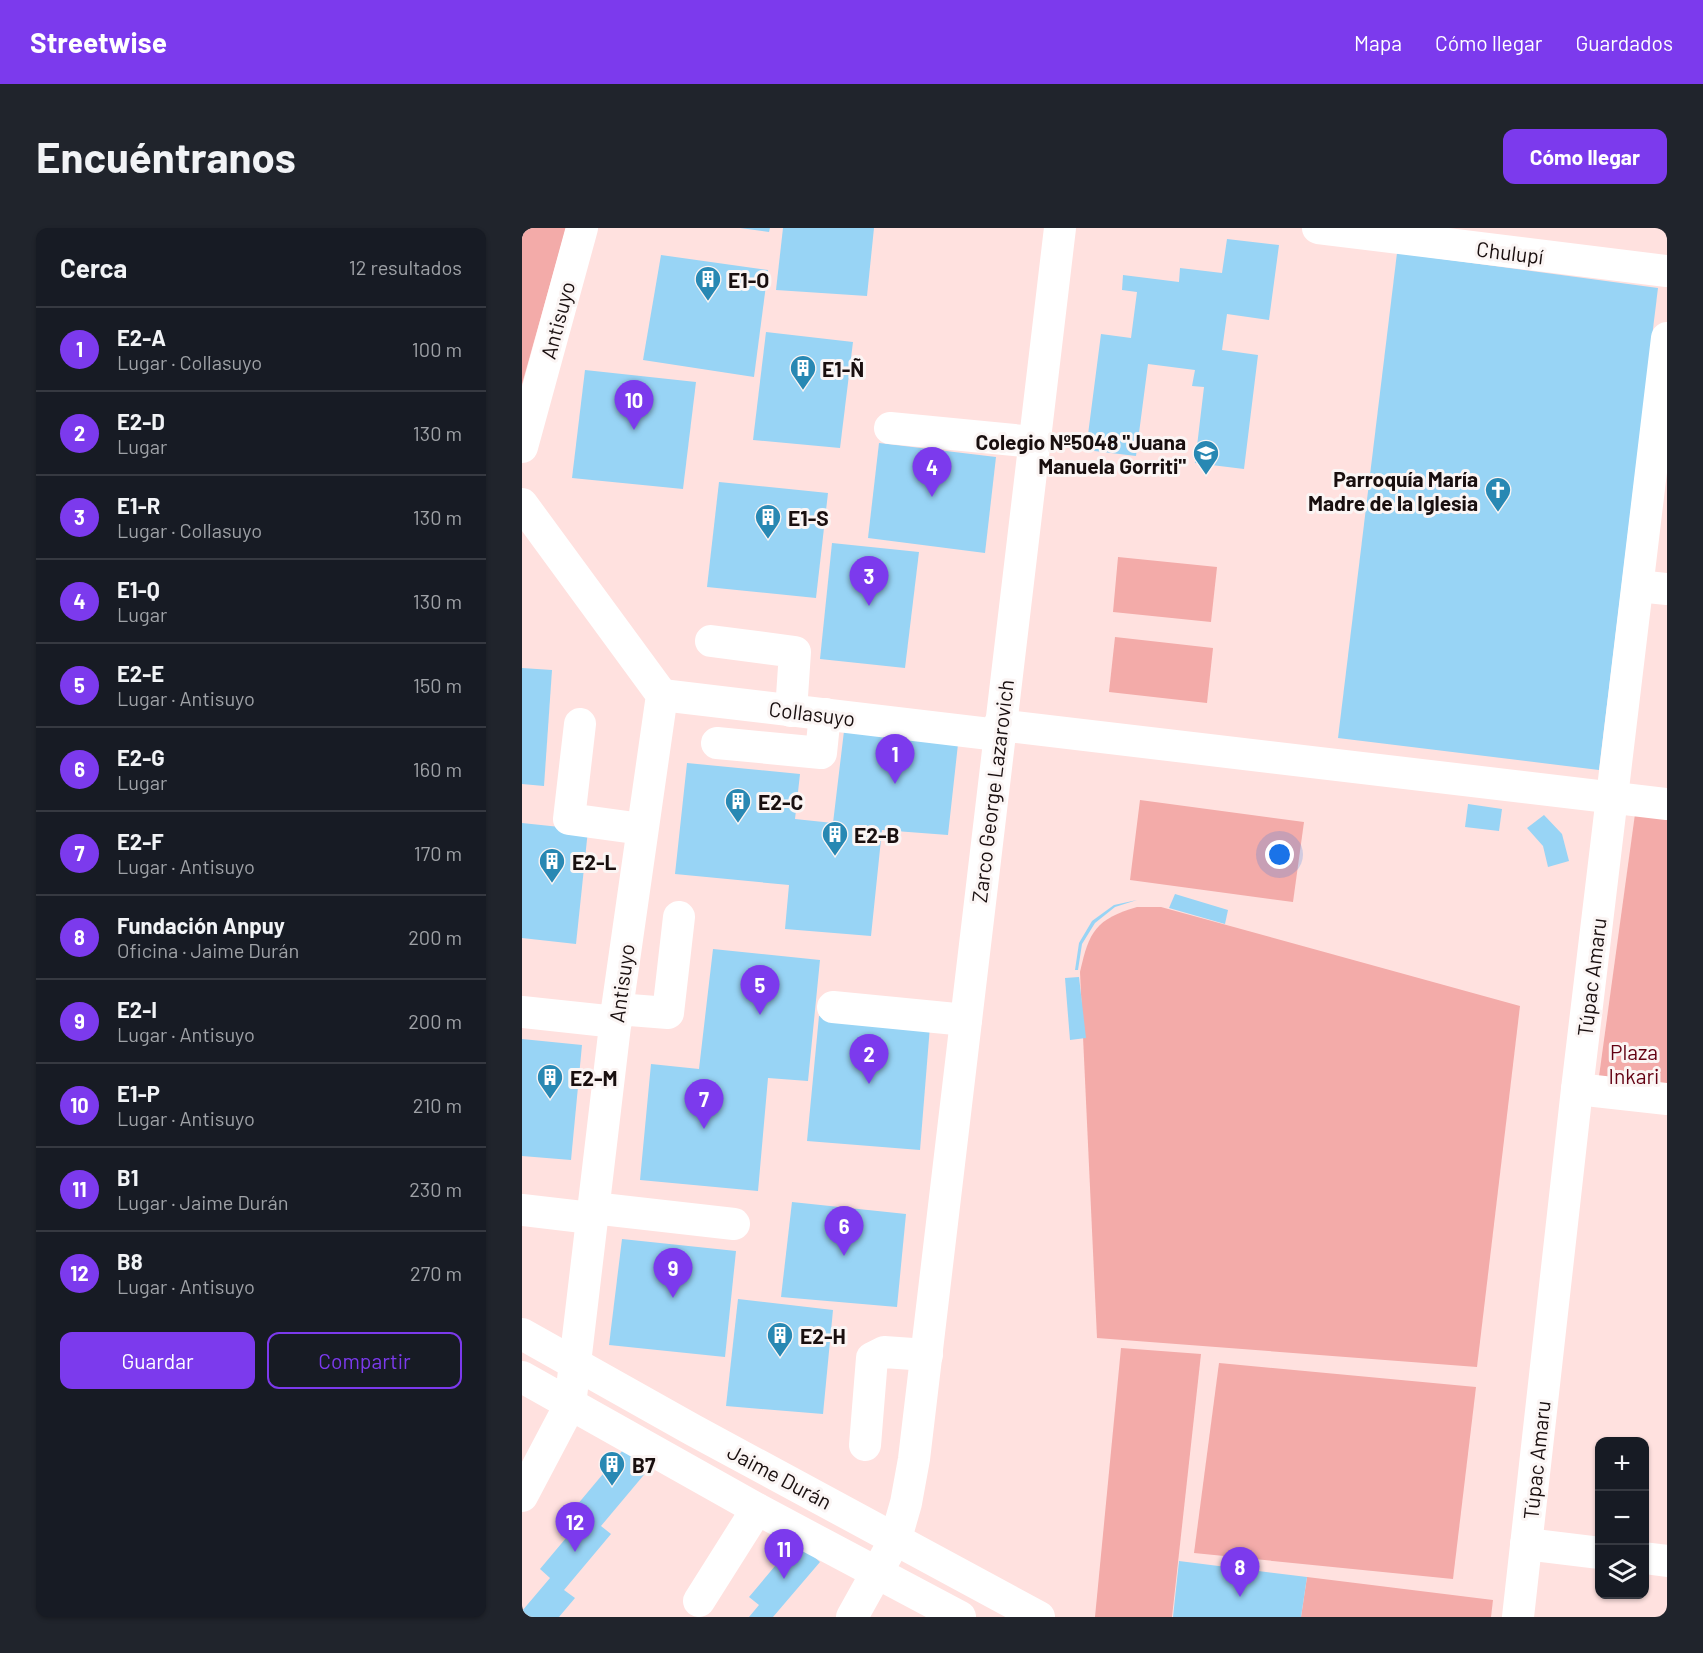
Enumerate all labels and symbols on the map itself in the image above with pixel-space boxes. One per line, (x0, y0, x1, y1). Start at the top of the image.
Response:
street label: Chulupí (1475, 235, 1546, 269)
building icon: E1-O (693, 264, 723, 302)
place label: E1-O (728, 267, 769, 292)
street label: Antisuyo (535, 279, 579, 361)
building icon: E1-Ñ (788, 353, 818, 391)
place label: E1-Ñ (822, 356, 864, 381)
pin: 10 (614, 380, 654, 430)
place label: Colegio Nº5048 "Juana Manuela Gorriti" (975, 429, 1186, 478)
school or university icon: Colegio Nº5048 "Juana Manuela Gorriti" (1191, 438, 1221, 476)
pin: 4 (912, 448, 952, 497)
place label: Parroquía María Madre de la Iglesia (1308, 466, 1478, 515)
church icon: Parroquía María Madre de la Iglesia (1483, 475, 1513, 513)
building icon: E1-S (753, 502, 783, 540)
place label: E1-S (788, 505, 829, 530)
pin: 3 (850, 556, 888, 606)
street label: Zarco George Lazarovich (966, 678, 1018, 904)
street label: Collasuyo (767, 695, 857, 731)
pin: 1 (876, 734, 914, 784)
building icon: E2-C (723, 786, 753, 824)
place label: E2-C (758, 789, 803, 814)
building icon: E2-B (820, 819, 850, 857)
place label: E2-B (854, 822, 900, 847)
your location (1265, 840, 1294, 869)
building icon: E2-L (537, 846, 567, 884)
place label: E2-L (572, 849, 617, 874)
street label: Túpac Amaru (1571, 916, 1611, 1038)
street label: Antisuyo (603, 942, 639, 1024)
pin: 5 (740, 966, 780, 1015)
pin: 2 (850, 1034, 888, 1084)
park label: Plaza Inkari (1609, 1039, 1659, 1088)
building icon: E2-M (535, 1062, 565, 1100)
place label: E2-M (570, 1065, 618, 1090)
pin: 7 (684, 1080, 723, 1129)
pin: 6 (824, 1206, 864, 1256)
pin: 9 (654, 1248, 692, 1298)
building icon: E2-H (765, 1320, 795, 1358)
place label: E2-H (800, 1323, 846, 1348)
street label: Túpac Amaru (1517, 1399, 1555, 1521)
street label: Jaime Durán (724, 1438, 836, 1514)
building icon: B7 (597, 1449, 627, 1487)
place label: B7 (632, 1452, 656, 1477)
pin: 12 (556, 1502, 594, 1552)
pin: 11 (764, 1530, 804, 1579)
pin: 8 (1220, 1548, 1260, 1597)

